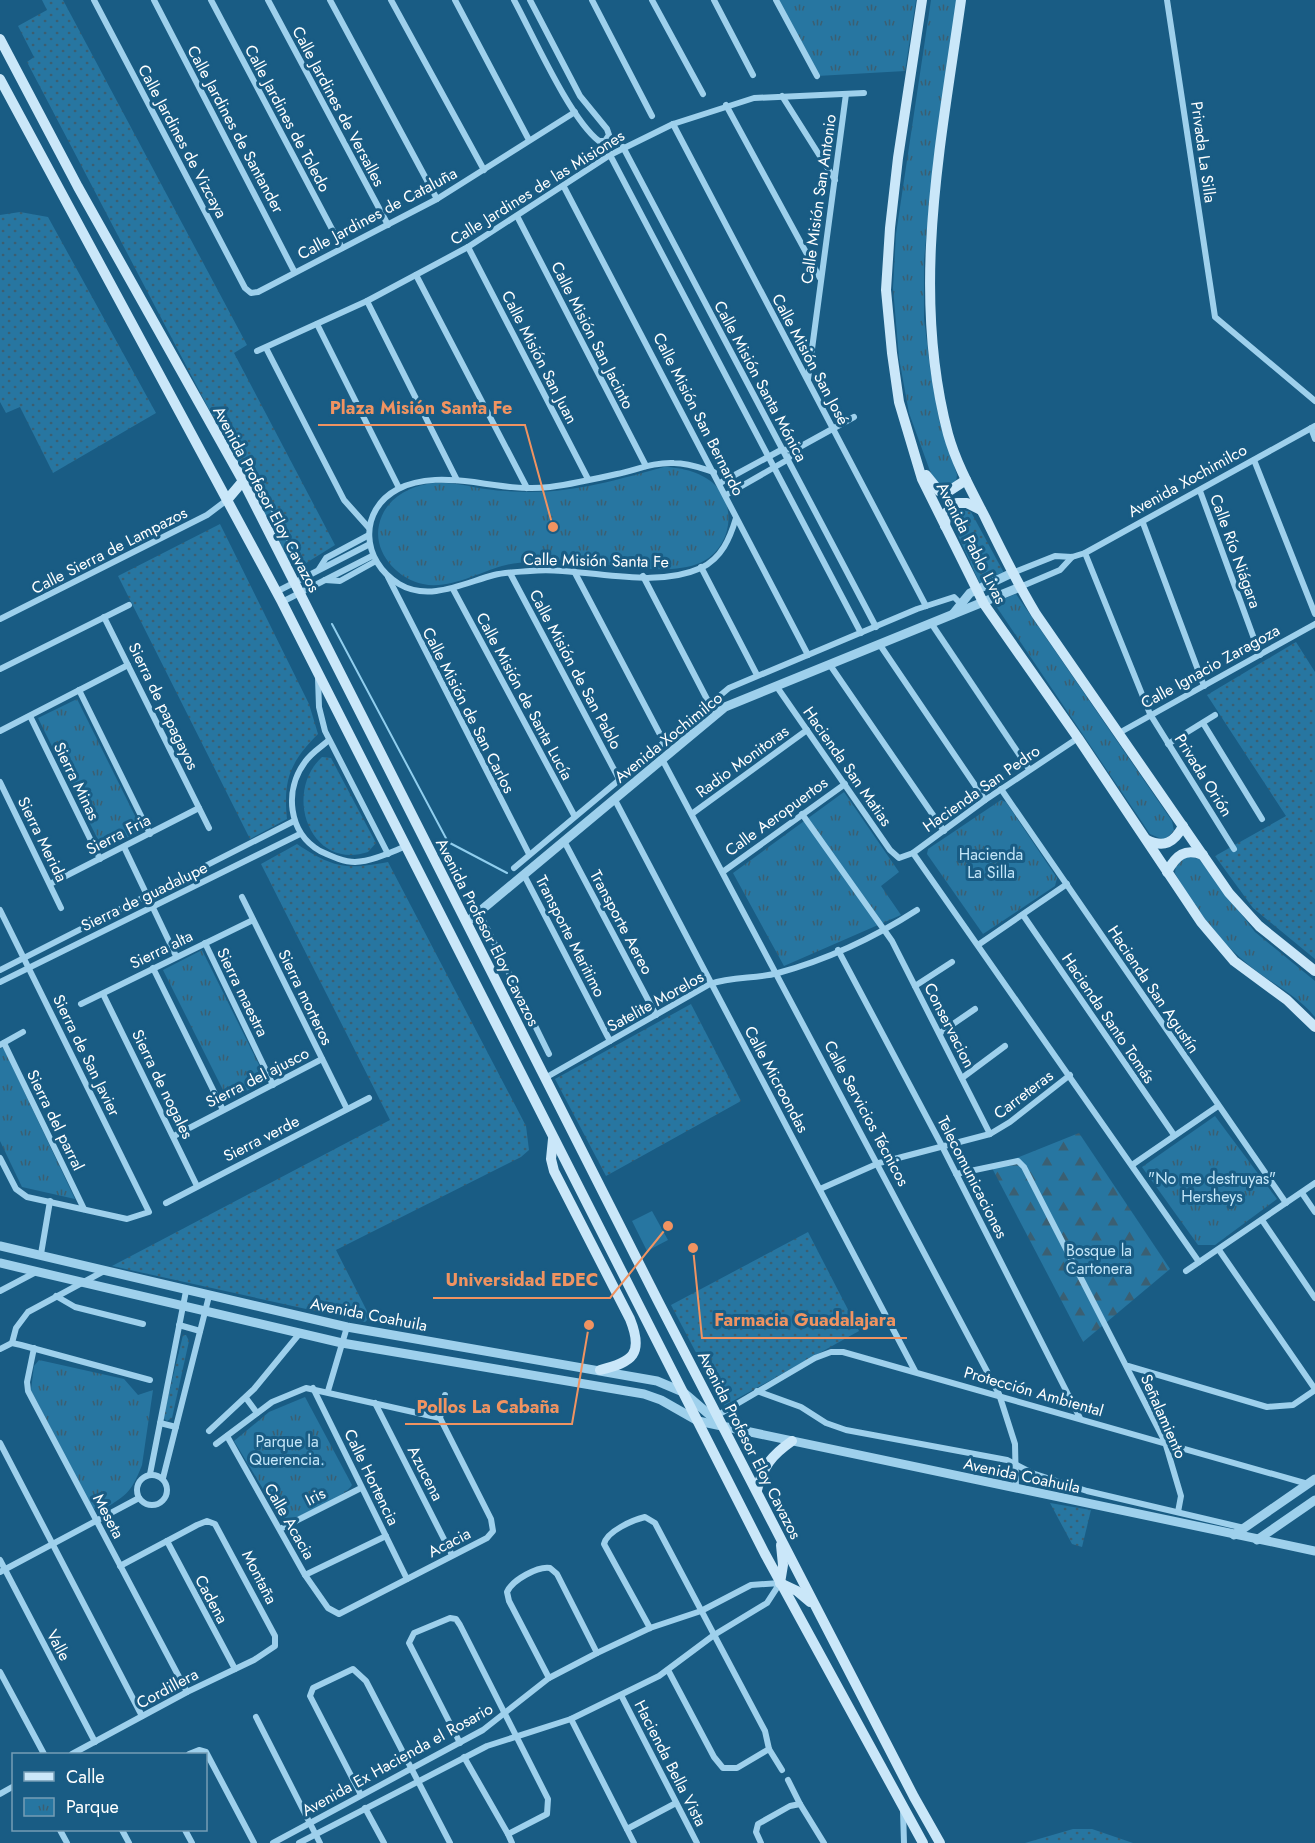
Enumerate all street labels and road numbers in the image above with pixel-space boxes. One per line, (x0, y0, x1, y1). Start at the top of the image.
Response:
street label: Calle Jardines de Versalles (286, 22, 391, 190)
street label: Calle Jardines de Santander (181, 41, 290, 218)
street label: Calle Jardines de Toledo (239, 41, 336, 196)
street label: Calle Jardines de Vizcaya (132, 60, 233, 222)
street label: Privada La Silla (1185, 100, 1222, 204)
street label: Calle Misión San Antonio (795, 112, 842, 285)
street label: Calle Jardines de las Misiones (446, 124, 629, 251)
street label: Calle Jardines de Cataluña (293, 162, 461, 265)
street label: Calle Misión San Jacinto (545, 258, 640, 413)
street label: Calle Misión San Juan (496, 287, 583, 428)
street label: Calle Misión San José (766, 290, 855, 429)
street label: Calle Misión Santa Mónica (708, 297, 813, 466)
street label: Calle Misión San Bernardo (647, 329, 750, 500)
street label: Avenida Profesor Eloy Cavazos (208, 402, 326, 597)
street label: Avenida Xochimilco (1123, 438, 1251, 523)
street label: Avenida Pablo Livas (931, 478, 1012, 608)
street label: Calle Río Niágara (1204, 491, 1267, 612)
street label: Calle Sierra de Lampazos (27, 501, 191, 600)
street label: Calle Misión Santa Fe (523, 548, 669, 573)
street label: Calle Misión de San Pablo (524, 585, 628, 753)
street label: Calle Misión de Santa Lucía (471, 608, 579, 784)
street label: Calle Ignacio Zaragoza (1137, 619, 1284, 714)
street label: Calle Misión de San Carlos (417, 623, 520, 797)
street label: Sierra de papagayos (123, 639, 204, 774)
street label: Avenida Xochimilco (609, 686, 727, 788)
street label: Hacienda San Matias (798, 702, 898, 831)
street label: Radio Monitoras (691, 720, 794, 803)
street label: Privada Orión (1169, 729, 1238, 821)
street label: Sierra Minas (48, 738, 105, 824)
street label: Hacienda San Pedro (918, 739, 1045, 838)
street label: Calle Aeropuertos (720, 771, 832, 862)
street label: Sierra Merida (12, 793, 73, 886)
street label: Sierra Fria (82, 808, 154, 861)
street label: Avenida Profesor Eloy Cavazos (430, 834, 545, 1030)
street label: Sierra de guadalupe (77, 856, 211, 937)
street label: Transporte Aereo (584, 866, 659, 979)
street label: Transporte Maritimo (530, 871, 611, 1001)
street label: Hacienda San Agustín (1102, 921, 1205, 1058)
street label: Sierra alta (126, 924, 197, 975)
street label: Sierra maestra (211, 944, 274, 1041)
street label: Sierra morteros (272, 946, 339, 1049)
street label: Hacienda Santo Tomás (1056, 949, 1161, 1088)
street label: Satelite Morelos (603, 965, 708, 1038)
street label: Conservacion (918, 979, 981, 1072)
street label: Sierra de San Javier (47, 990, 126, 1120)
street label: Calle Microondas (739, 1022, 814, 1137)
street label: Sierra de nogales (126, 1026, 199, 1143)
street label: Calle Servicios Técnicos (818, 1036, 915, 1190)
street label: Sierra del ajusco (201, 1041, 313, 1113)
street label: Carreteras (989, 1064, 1058, 1124)
street label: Sierra del parral (21, 1066, 90, 1175)
street label: Sierra verde (219, 1109, 303, 1167)
street label: Telecomunicaciones (932, 1112, 1013, 1243)
street label: Avenida Coahuila (308, 1292, 429, 1337)
street label: Avenida Profesor Eloy Cavazos (692, 1347, 807, 1543)
street label: Protección Ambiental (961, 1361, 1106, 1422)
street label: Señalamiento (1135, 1370, 1193, 1462)
street label: Calle Hortencia (338, 1425, 405, 1529)
street label: Azucena (402, 1442, 449, 1505)
street label: Avenida Coahuila (961, 1452, 1082, 1499)
street label: Calle Acacia (258, 1479, 321, 1564)
street label: Iris (301, 1482, 329, 1511)
street label: Meseta (87, 1490, 130, 1543)
street label: Acacia (424, 1522, 475, 1563)
street label: Montaña (236, 1546, 283, 1608)
street label: Cadena (189, 1571, 234, 1628)
street label: Valle (41, 1626, 76, 1665)
street label: Cordillera (132, 1663, 202, 1714)
street label: Hacienda Bella Vista (629, 1696, 712, 1830)
street label: Avenida Ex Hacienda el Rosario (297, 1697, 497, 1822)

